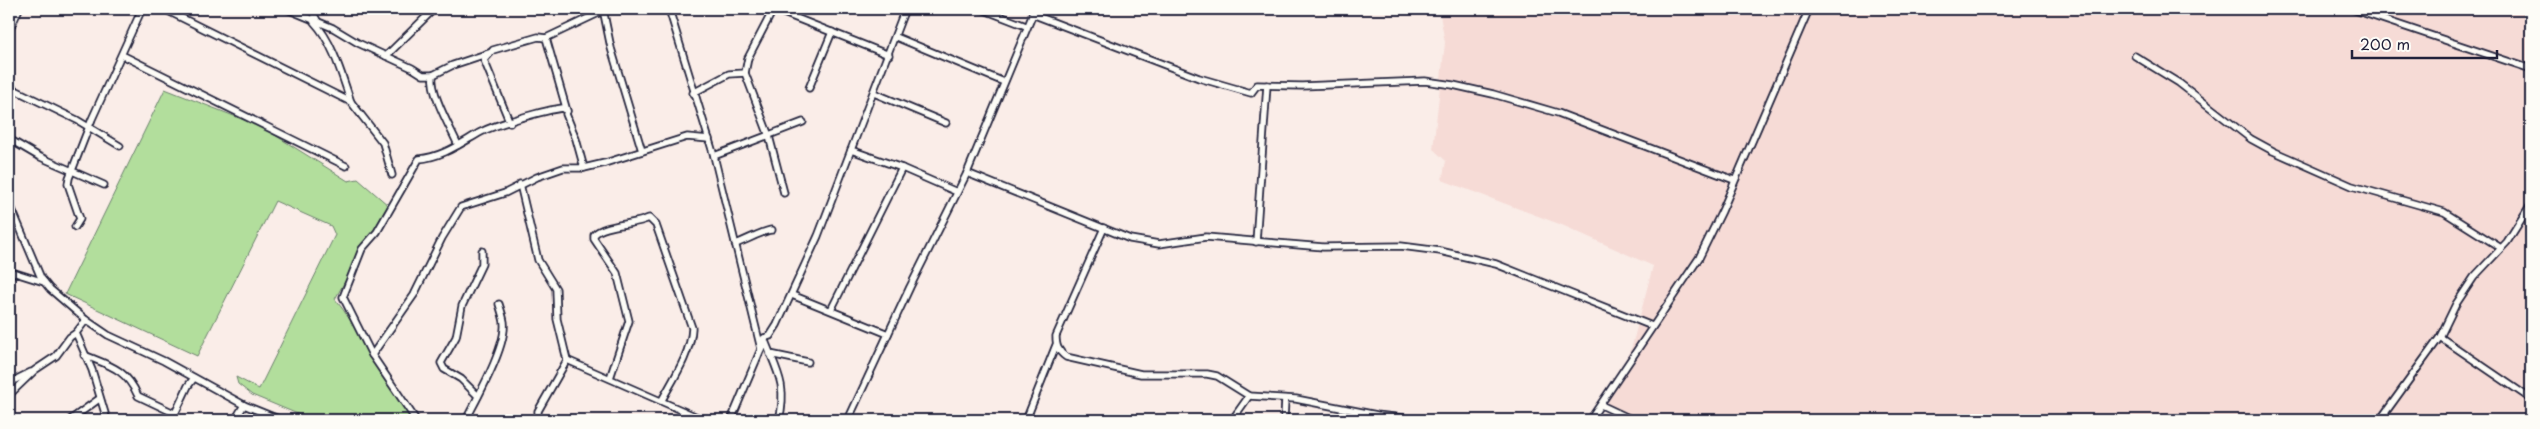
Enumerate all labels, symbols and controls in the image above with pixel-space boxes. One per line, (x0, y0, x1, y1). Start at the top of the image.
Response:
scale bar (2352, 28, 2498, 60)
text: 200 m (2360, 32, 2410, 55)

